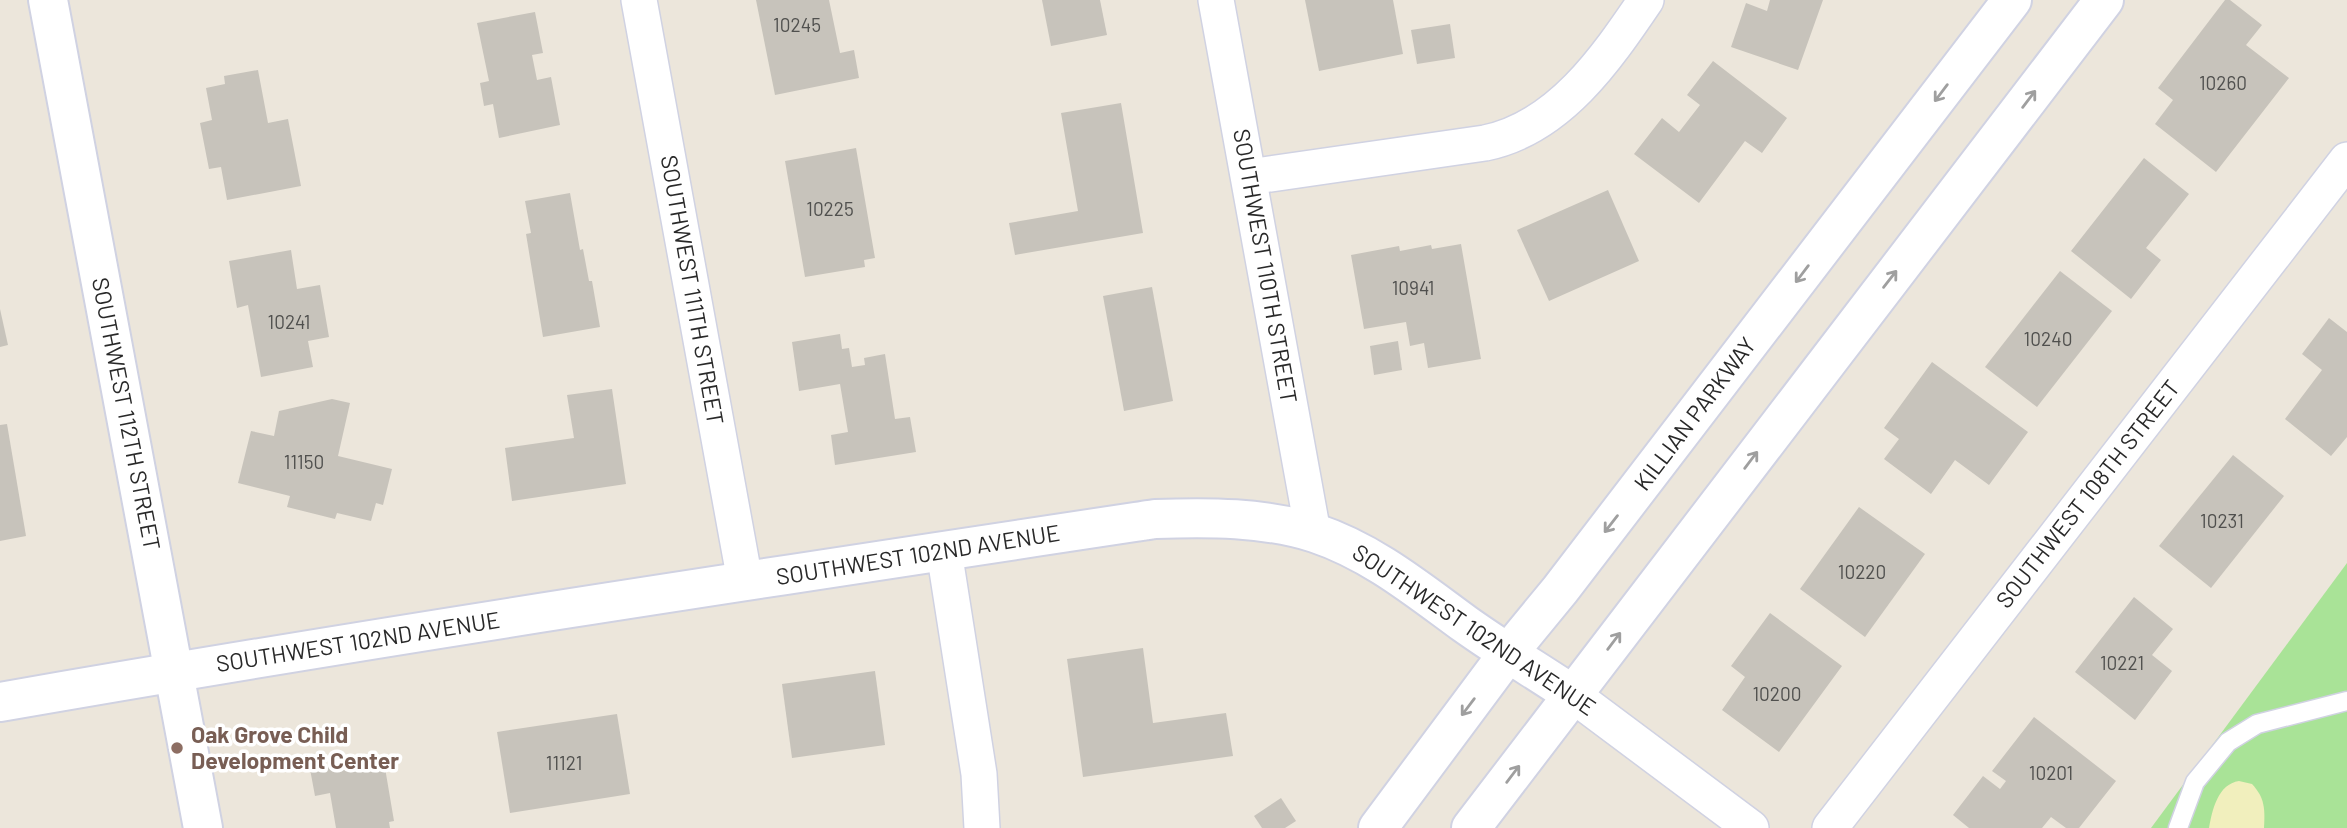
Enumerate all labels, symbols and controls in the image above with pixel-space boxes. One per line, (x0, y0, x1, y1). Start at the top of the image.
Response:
house number: 10245 (773, 13, 821, 36)
house number: 10260 (2199, 71, 2247, 94)
one-way arrow (1933, 83, 1948, 102)
one-way arrow (2021, 90, 2036, 109)
street label: SOUTHWEST 110TH STREET (1228, 126, 1304, 405)
street label: SOUTHWEST 111TH STREET (655, 153, 730, 427)
house number: 10225 (806, 197, 854, 220)
one-way arrow (1795, 264, 1810, 282)
one-way arrow (1883, 271, 1898, 289)
street label: SOUTHWEST 112TH STREET (87, 275, 167, 553)
house number: 10941 (1392, 276, 1434, 299)
house number: 10241 (268, 310, 310, 333)
house number: 10240 (2024, 327, 2072, 350)
street label: KILLIAN PARKWAY (1627, 331, 1761, 496)
street label: SOUTHWEST 108TH STREET (1989, 374, 2185, 613)
house number: 11150 (284, 450, 324, 473)
one-way arrow (1744, 451, 1759, 470)
house number: 10231 (2200, 509, 2244, 532)
one-way arrow (1604, 514, 1619, 533)
street label: SOUTHWEST 102ND AVENUE (774, 518, 1062, 590)
street label: SOUTHWEST 102ND AVENUE (1348, 537, 1601, 721)
house number: 10220 (1838, 560, 1886, 583)
street label: SOUTHWEST 102ND AVENUE (214, 605, 502, 677)
one-way arrow (1606, 632, 1621, 651)
house number: 10221 (2100, 651, 2144, 674)
house number: 10200 (1752, 682, 1802, 705)
one-way arrow (1461, 697, 1476, 716)
place label: Oak Grove Child Development Center (191, 720, 399, 774)
marker: Oak Grove Child Development Center (169, 740, 185, 756)
house number: 11121 (546, 751, 582, 774)
house number: 10201 (2029, 761, 2073, 784)
one-way arrow (1505, 765, 1520, 784)

